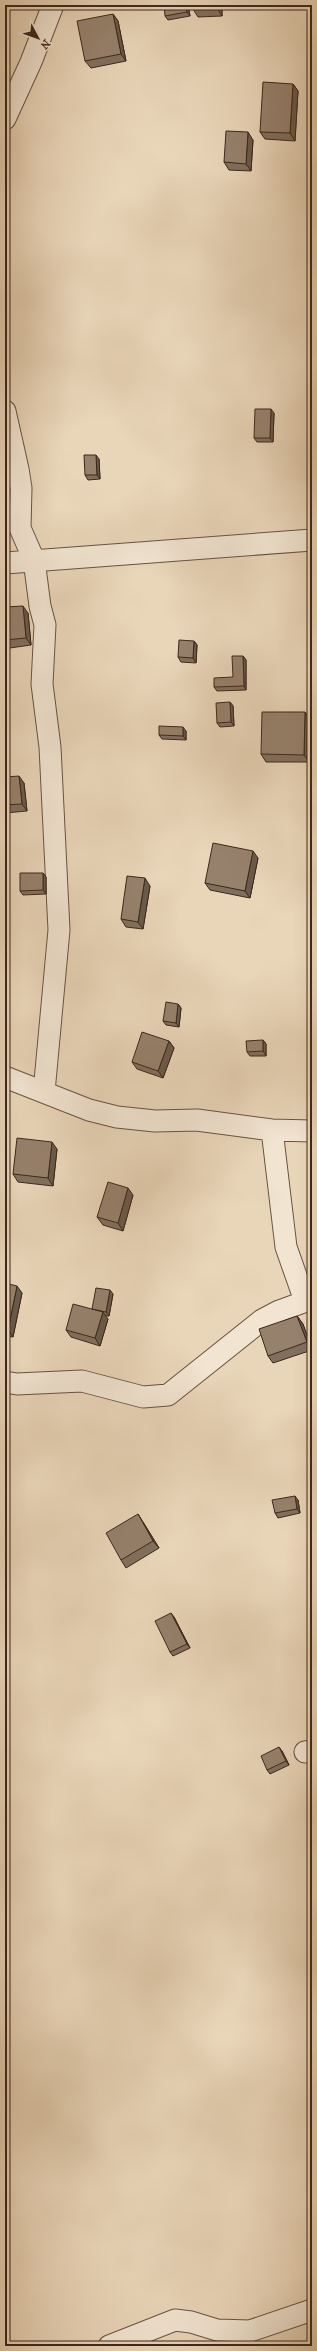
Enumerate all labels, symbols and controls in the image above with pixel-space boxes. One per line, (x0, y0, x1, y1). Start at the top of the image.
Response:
north arrow (18, 18, 58, 58)
text: N (37, 37, 53, 52)

